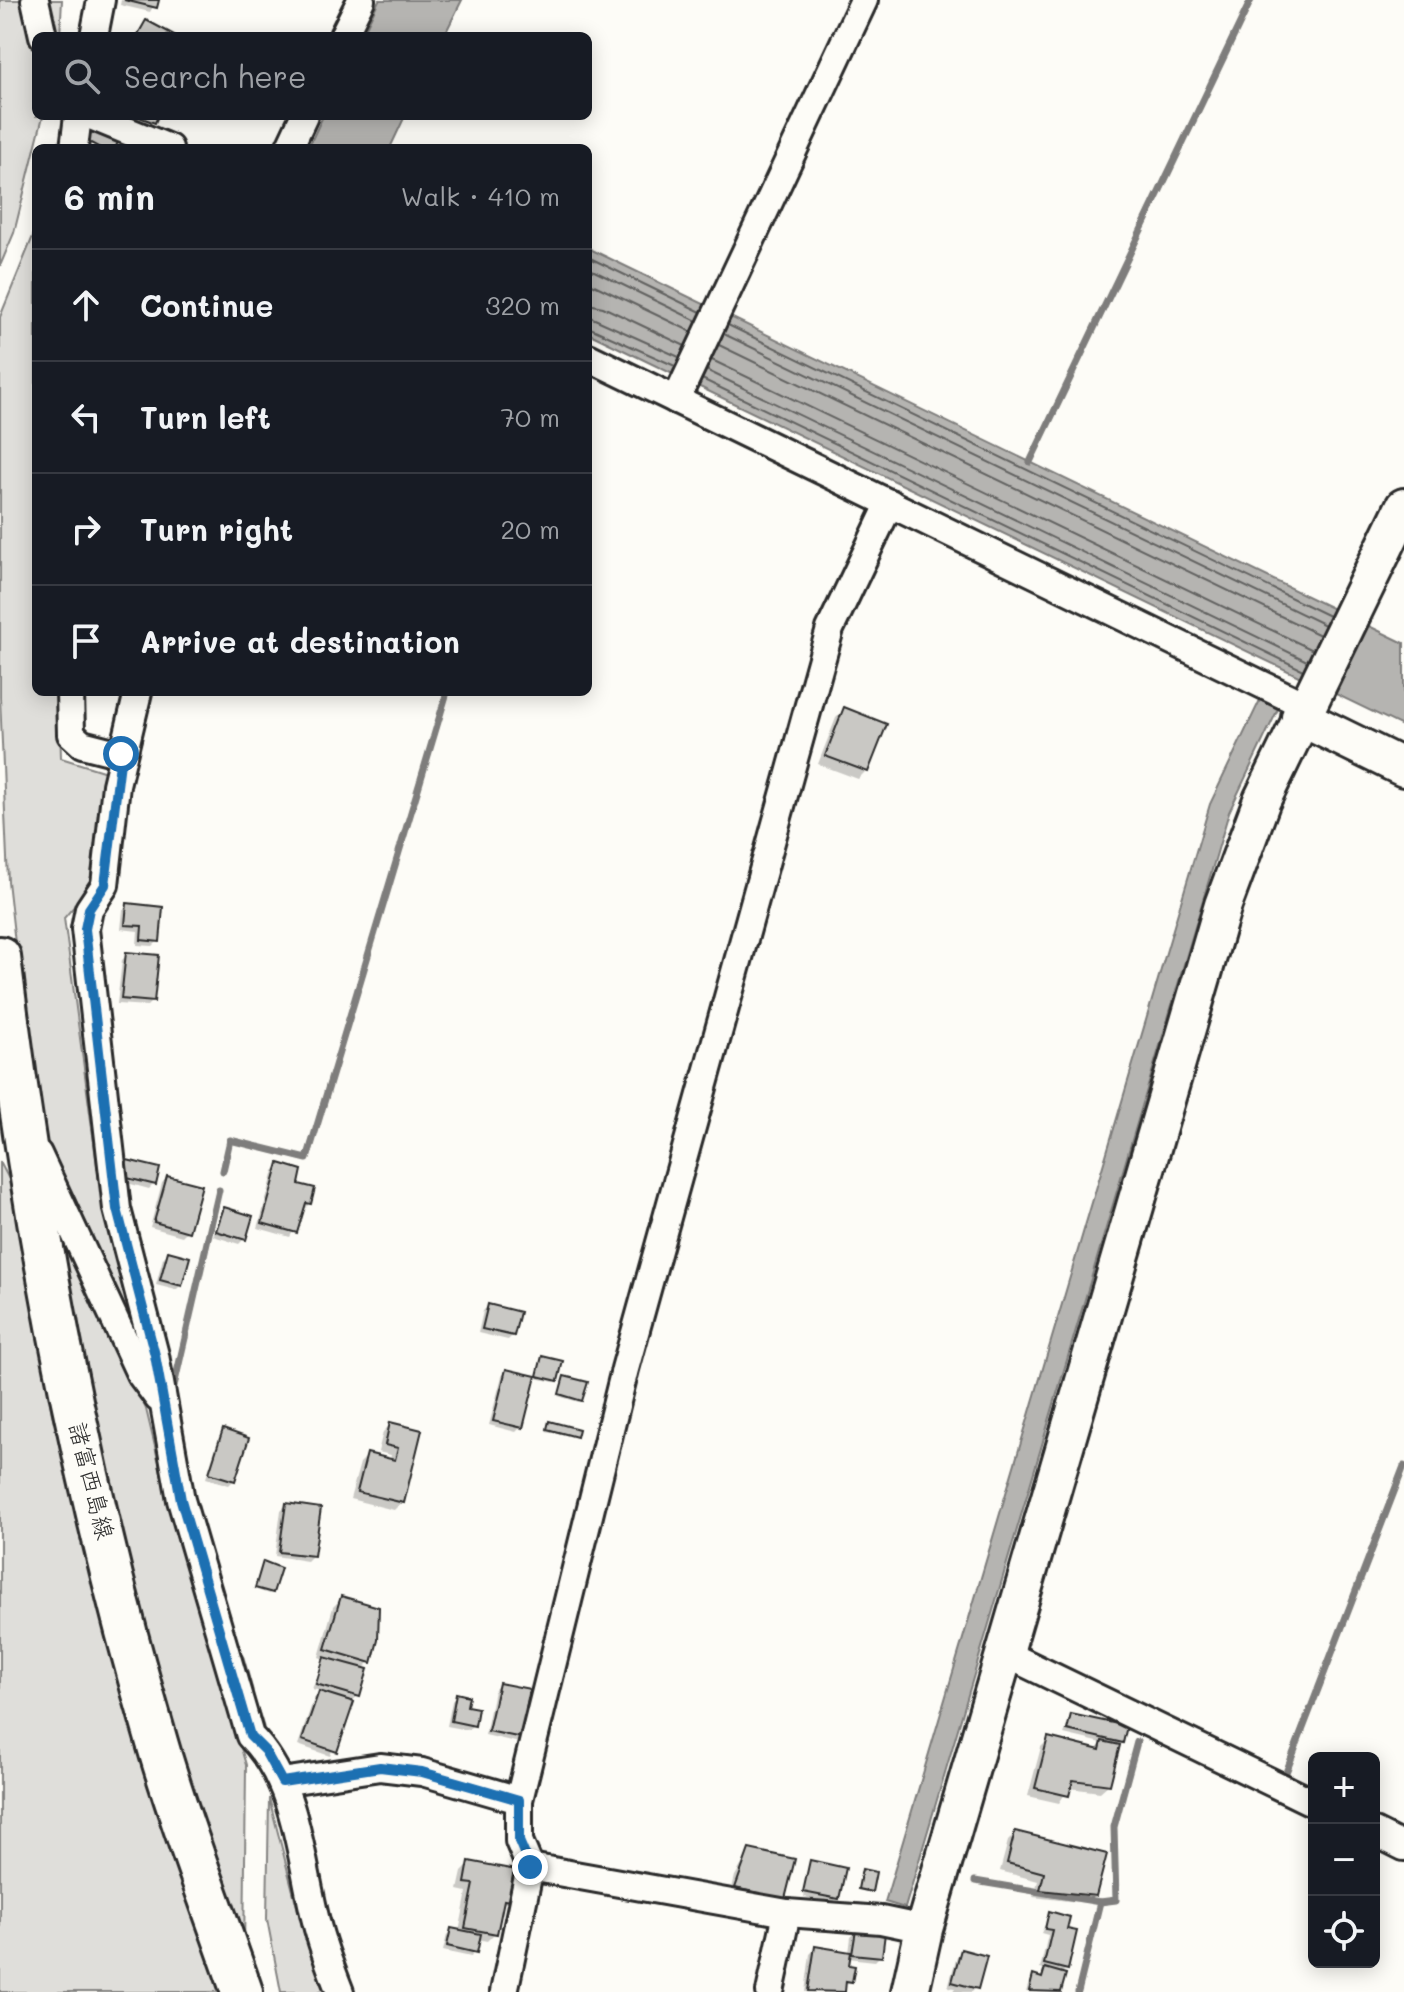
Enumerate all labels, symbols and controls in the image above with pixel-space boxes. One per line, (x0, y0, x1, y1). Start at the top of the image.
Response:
search box (32, 32, 592, 120)
icon: search (60, 54, 104, 98)
text: Search here (124, 56, 307, 96)
text: 6 min (64, 174, 155, 219)
text: Walk · 410 m (401, 179, 560, 213)
icon: ahead (64, 283, 108, 327)
text: Continue (140, 285, 273, 325)
text: 320 m (485, 288, 560, 322)
icon: left (64, 395, 108, 439)
text: Turn left (140, 397, 271, 437)
text: 70 m (500, 400, 560, 434)
icon: right (64, 507, 108, 551)
text: Turn right (140, 509, 293, 549)
text: 20 m (500, 512, 560, 546)
icon: arrive (64, 619, 108, 663)
text: Arrive at destination (140, 621, 460, 661)
route start (103, 736, 139, 772)
street label: 諸富西島線 (63, 1419, 122, 1543)
map controls (1308, 1752, 1380, 1968)
button: + (1308, 1752, 1380, 1824)
button: − (1308, 1824, 1380, 1896)
route end (512, 1849, 548, 1885)
button: locate (1308, 1896, 1380, 1968)

